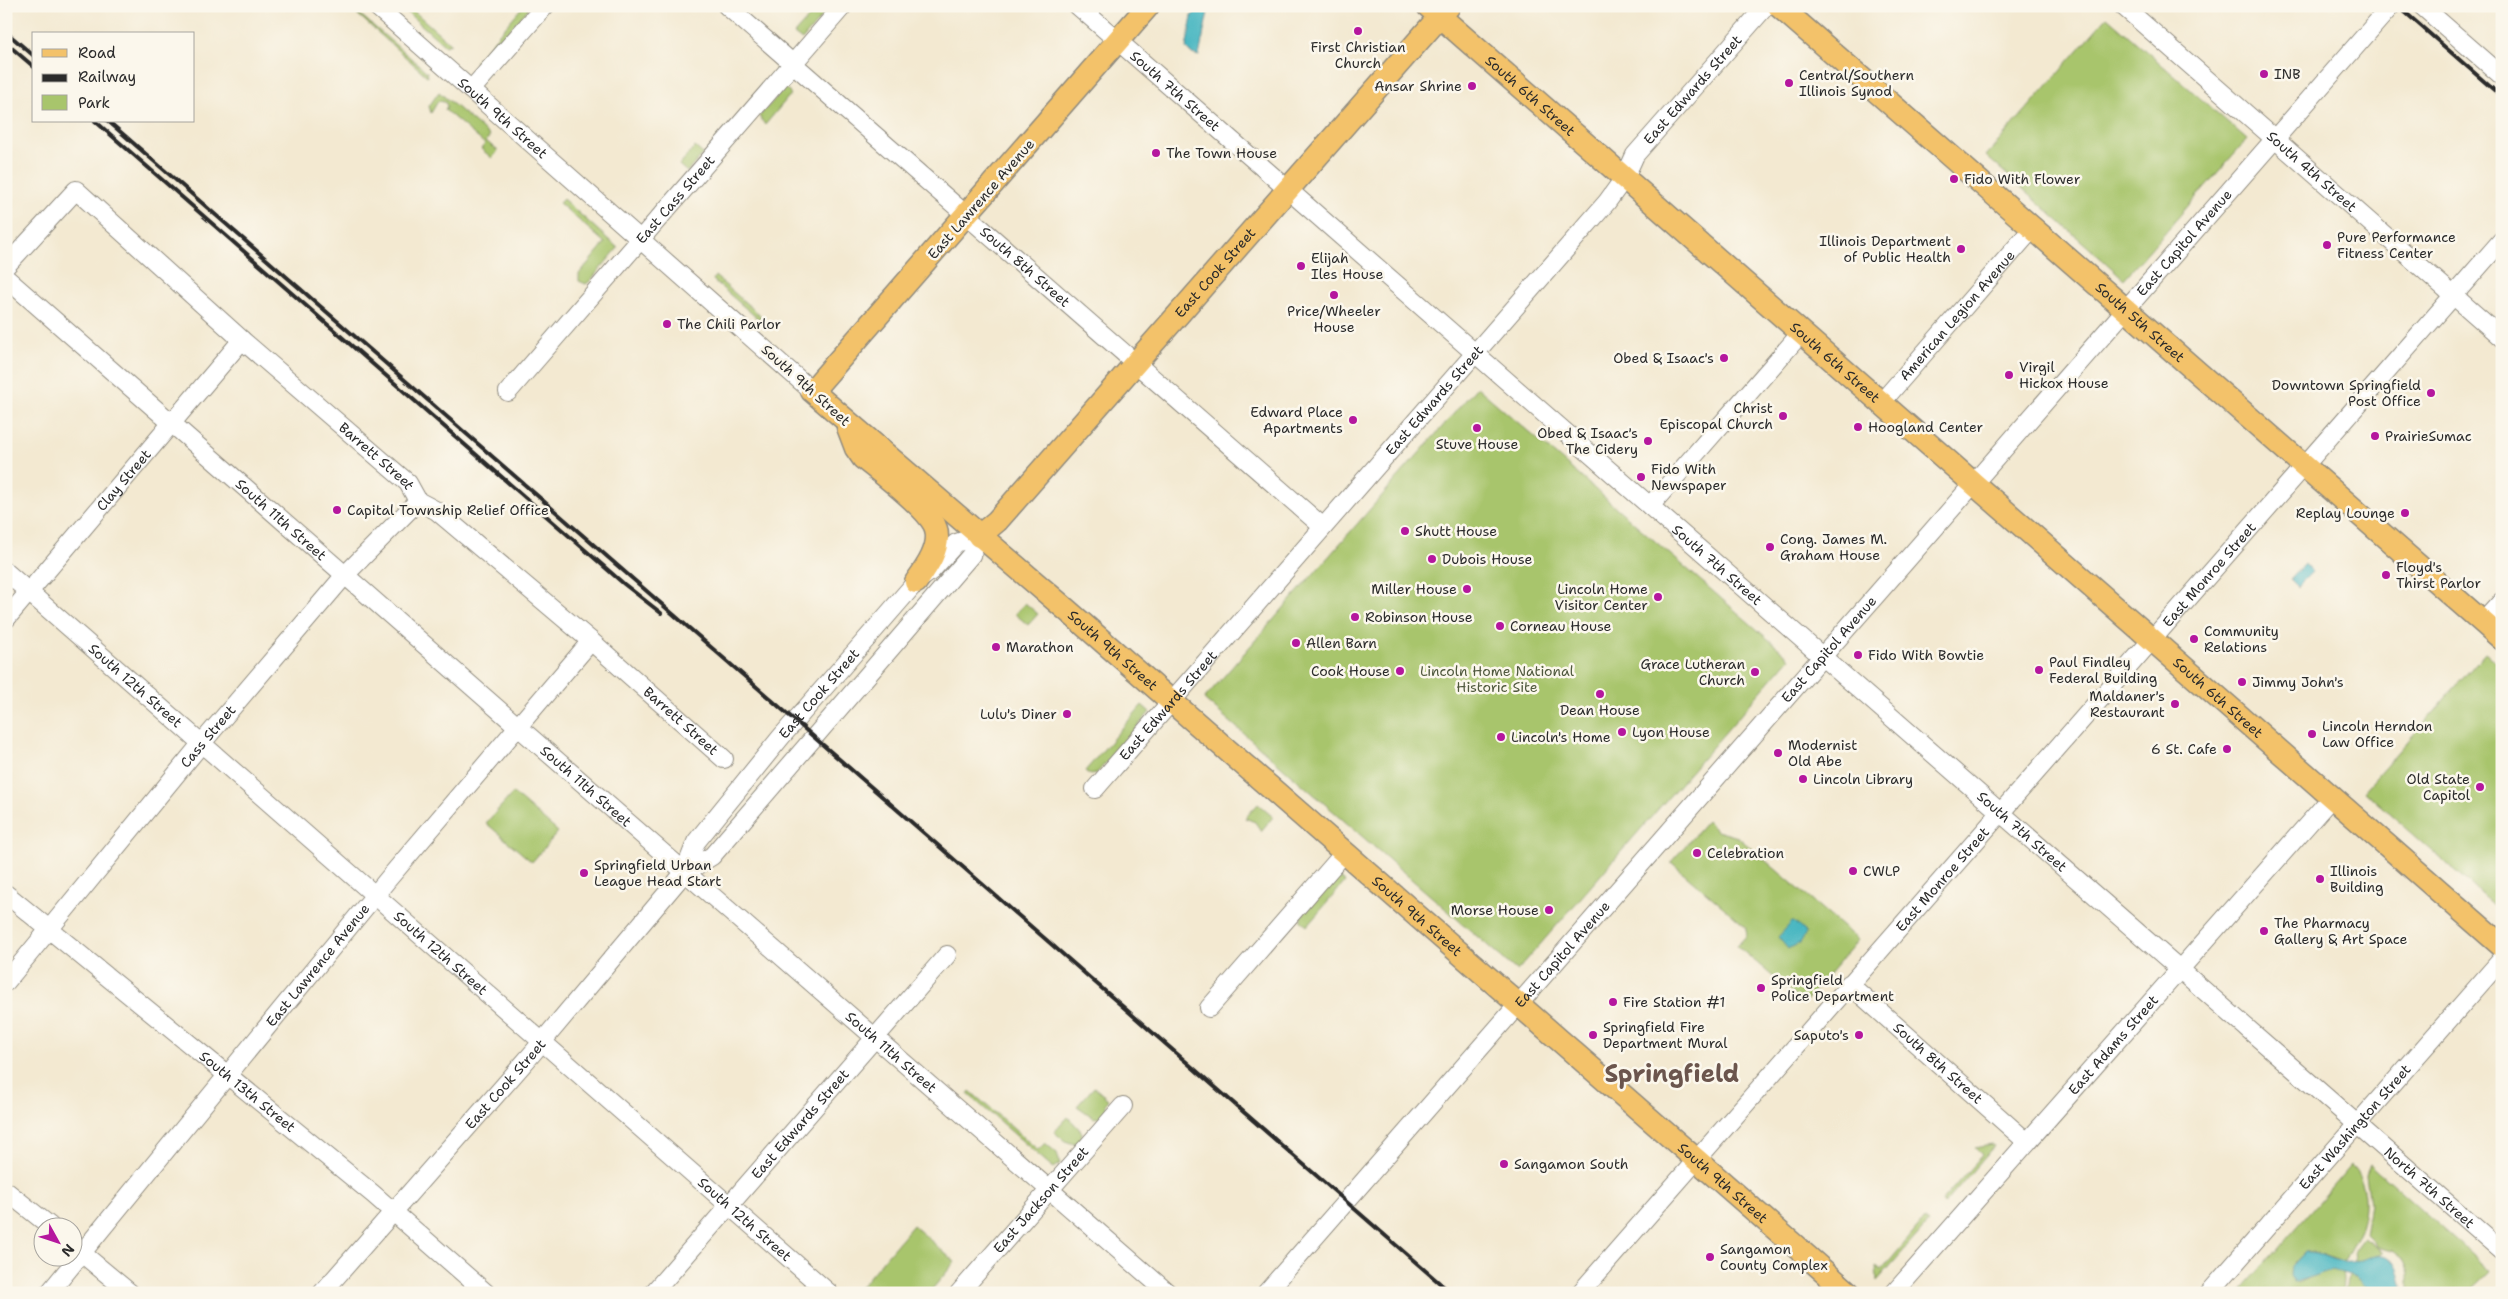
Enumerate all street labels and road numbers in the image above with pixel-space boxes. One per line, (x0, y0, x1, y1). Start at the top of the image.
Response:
street label: East Edwards Street (1640, 31, 1745, 148)
street label: South 7th Street (1126, 47, 1224, 135)
street label: South 6th Street (1482, 51, 1579, 140)
street label: South 9th Street (454, 73, 551, 162)
street label: South 4th Street (2263, 127, 2361, 216)
street label: East Lawrence Avenue (924, 135, 1038, 263)
street label: East Cass Street (632, 151, 718, 247)
street label: East Capitol Avenue (2133, 186, 2236, 300)
street label: South 8th Street (976, 222, 1074, 311)
street label: East Cook Street (1171, 224, 1259, 321)
street label: American Legion Avenue (1895, 246, 2019, 384)
street label: South 5th Street (2092, 278, 2189, 366)
street label: South 6th Street (1786, 318, 1884, 407)
street label: South 9th Street (758, 340, 854, 430)
street label: East Edwards Street (1381, 341, 1487, 459)
street label: Barrett Street (335, 419, 419, 493)
street label: Clay Street (92, 446, 155, 515)
street label: South 11th Street (232, 475, 330, 564)
street label: East Monroe Street (2158, 518, 2260, 631)
street label: South 7th Street (1668, 521, 1766, 609)
street label: East Capitol Avenue (1777, 592, 1880, 706)
street label: South 9th Street (1064, 606, 1162, 694)
street label: South 12th Street (85, 639, 186, 731)
street label: East Cook Street (775, 645, 863, 742)
street label: East Edwards Street (1115, 647, 1221, 764)
street label: South 6th Street (2169, 653, 2267, 742)
street label: Barrett Street (640, 683, 722, 759)
street label: Cass Street (176, 701, 239, 771)
street label: South 11th Street (537, 741, 635, 831)
street label: South 7th Street (1973, 787, 2071, 876)
street label: East Monroe Street (1892, 823, 1993, 935)
street label: South 9th Street (1368, 872, 1466, 960)
street label: East Capitol Avenue (1511, 897, 1614, 1011)
street label: East Lawrence Avenue (262, 900, 373, 1030)
street label: South 12th Street (390, 907, 491, 999)
street label: East Adams Street (2064, 991, 2162, 1099)
street label: South 11th Street (842, 1007, 941, 1097)
street label: South 8th Street (1889, 1019, 1987, 1107)
street label: East Cook Street (461, 1035, 550, 1133)
street label: South 13th Street (196, 1047, 299, 1136)
street label: East Washington Street (2295, 1060, 2415, 1193)
street label: East Edwards Street (747, 1065, 853, 1183)
street label: South 9th Street (1674, 1139, 1772, 1227)
street label: East Jackson Street (989, 1143, 1092, 1257)
street label: North 7th Street (2380, 1143, 2478, 1232)
street label: South 12th Street (694, 1173, 795, 1265)

